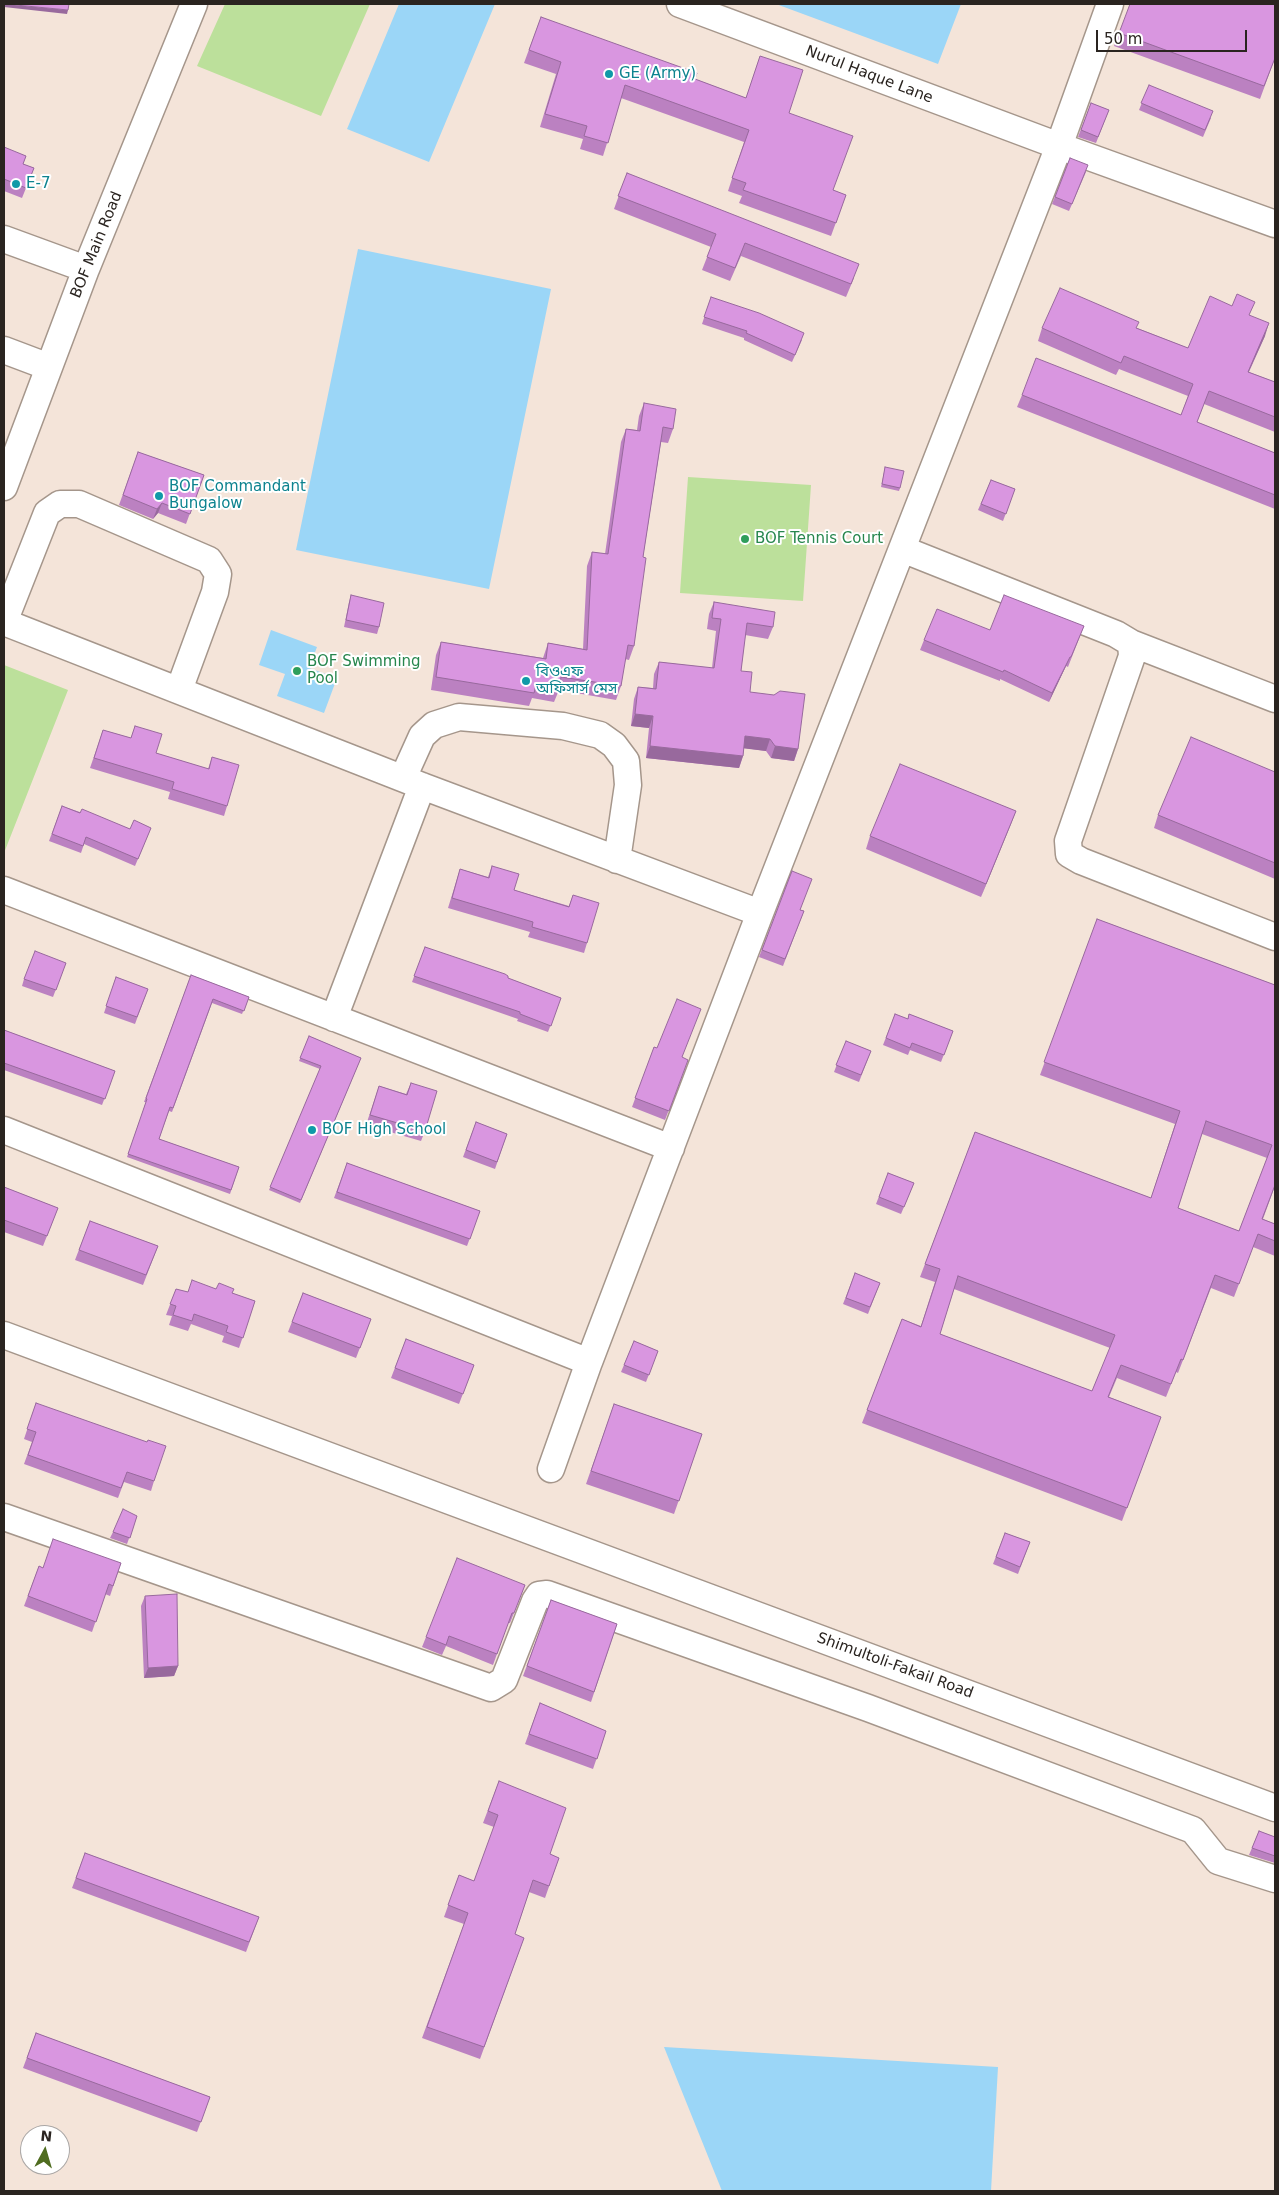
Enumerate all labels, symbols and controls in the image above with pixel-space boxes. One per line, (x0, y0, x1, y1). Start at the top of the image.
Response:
scale bar (1099, 20, 1250, 52)
text: 50 m (1104, 30, 1142, 48)
street label: Nurul Haque Lane (803, 42, 935, 108)
place label: GE (Army) (619, 65, 696, 83)
marker: GE (Army) (603, 68, 615, 80)
place label: E-7 (26, 175, 50, 193)
marker: E-7 (10, 178, 22, 190)
street label: BOF Main Road (67, 189, 127, 301)
place label: BOF Commandant Bungalow (169, 478, 306, 513)
marker: BOF Commandant Bungalow (153, 490, 165, 502)
place label: BOF Tennis Court (755, 530, 883, 548)
marker: BOF Tennis Court (739, 533, 751, 545)
place label: BOF Swimming Pool (307, 653, 421, 688)
place label: বিওএফ অফিসার্স মেস (536, 663, 617, 698)
marker: BOF Swimming Pool (291, 665, 303, 677)
marker: বিওএফ অফিসার্স মেস (520, 675, 532, 687)
place label: BOF High School (322, 1121, 446, 1139)
marker: BOF High School (306, 1124, 318, 1136)
street label: Shimultoli-Fakail Road (814, 1629, 976, 1703)
north arrow (20, 2125, 70, 2175)
text: N (40, 2128, 53, 2145)

